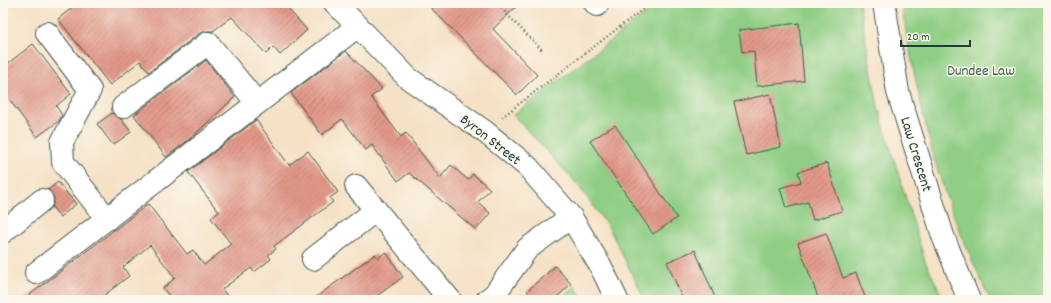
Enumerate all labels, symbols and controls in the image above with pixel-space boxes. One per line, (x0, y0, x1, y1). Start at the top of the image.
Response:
scale bar (901, 22, 970, 48)
text: 20 m (907, 29, 930, 46)
park label: Dundee Law (947, 61, 1015, 83)
street label: Byron Street (455, 110, 525, 172)
street label: Law Crescent (893, 114, 937, 195)

